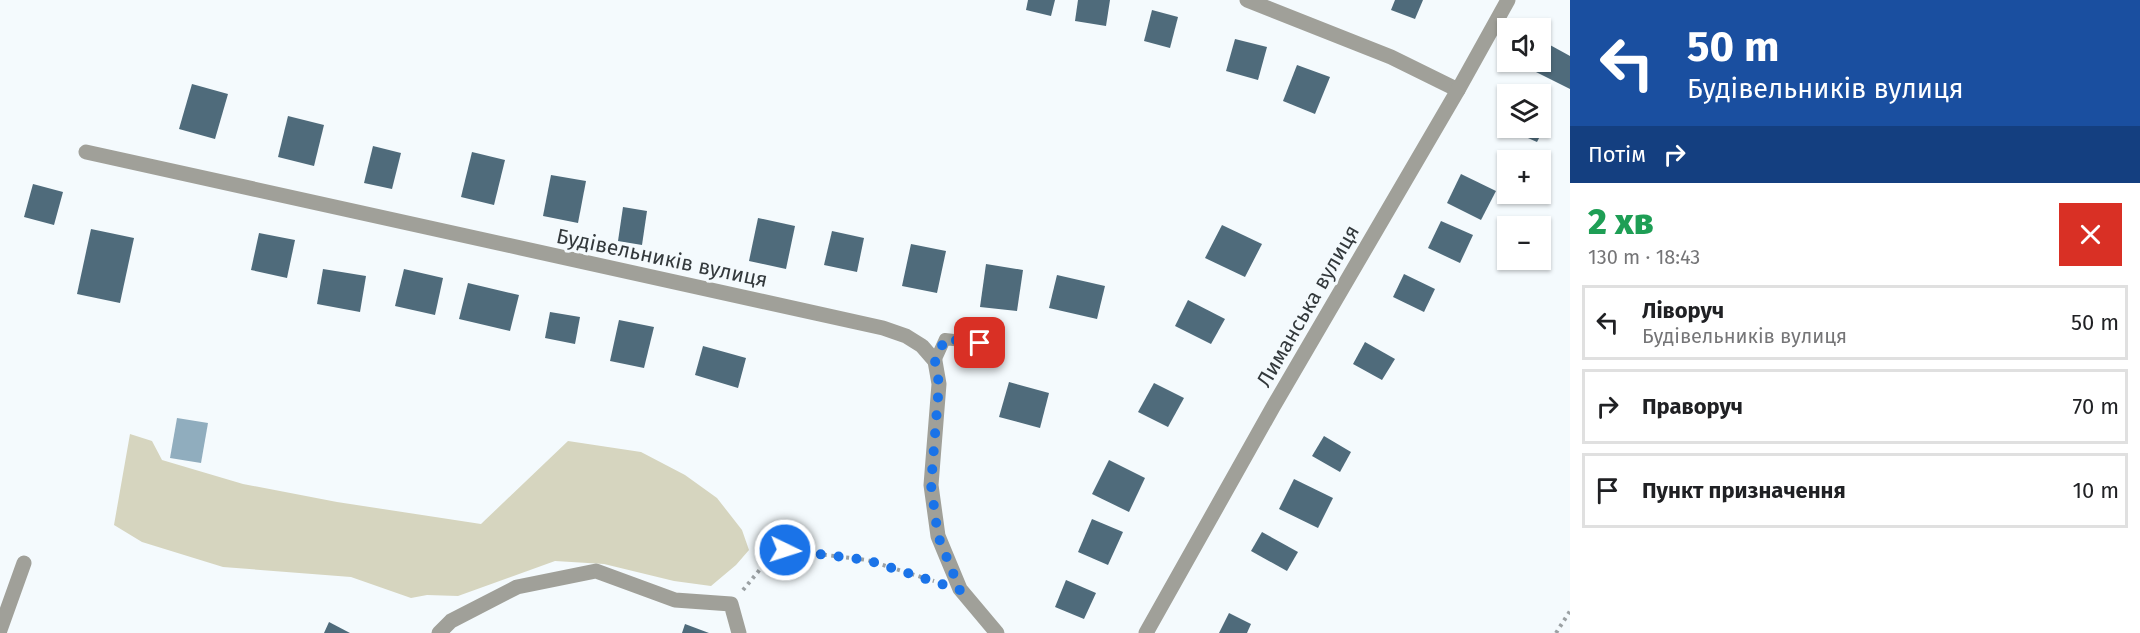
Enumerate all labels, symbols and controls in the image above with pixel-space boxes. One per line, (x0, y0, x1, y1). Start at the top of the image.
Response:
map controls (1497, 18, 1551, 270)
button: sound (1497, 18, 1551, 72)
text: 50 m (1687, 22, 1780, 72)
icon: left (1588, 24, 1666, 102)
text: Будівельників вулиця (1687, 73, 1964, 105)
button: layers (1497, 84, 1551, 138)
icon: right (1658, 138, 1691, 171)
text: Потім (1588, 141, 1646, 168)
button: + (1497, 150, 1551, 204)
text: 2 хв (1588, 200, 1654, 244)
button: close (2059, 203, 2122, 266)
button: − (1497, 216, 1551, 270)
street label: Лиманська вулиця (1251, 220, 1365, 392)
street label: Будівельників вулиця (554, 223, 770, 293)
text: 130 m · 18:43 (1588, 245, 1700, 269)
text: Ліворуч (1642, 297, 1724, 324)
icon: left (1591, 306, 1624, 339)
text: 50 m (2071, 309, 2119, 336)
pin (954, 317, 1005, 368)
text: Будівельників вулиця (1642, 324, 1847, 348)
icon: arrive (963, 326, 996, 359)
icon: right (1591, 390, 1624, 423)
text: Праворуч (1642, 393, 1743, 420)
text: 70 m (2073, 393, 2119, 420)
icon: arrive (1591, 474, 1624, 507)
text: Пункт призначення (1642, 477, 1846, 504)
text: 10 m (2073, 477, 2119, 504)
position arrow (753, 518, 817, 582)

